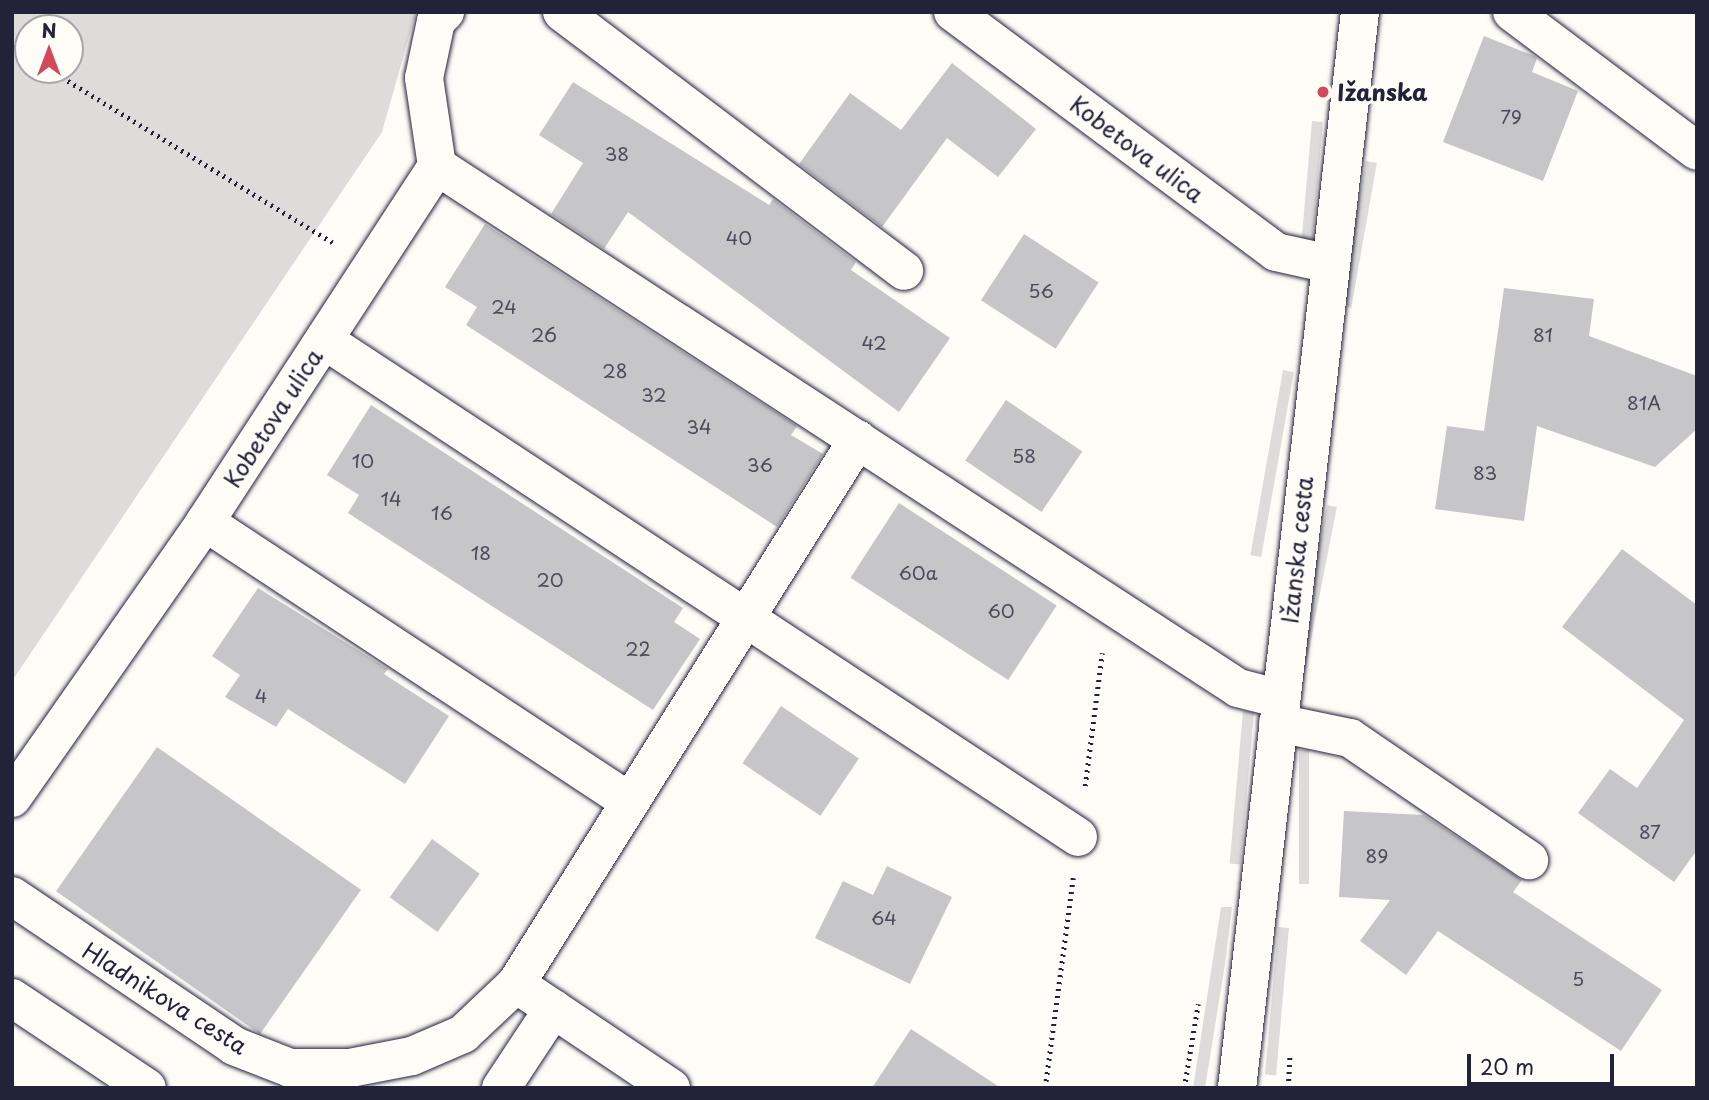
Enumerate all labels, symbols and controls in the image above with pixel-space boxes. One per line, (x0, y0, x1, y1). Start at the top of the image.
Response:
north arrow (14, 14, 84, 84)
text: N (41, 16, 57, 44)
place label: Ižanska (1337, 78, 1428, 106)
marker: Ižanska (1315, 84, 1331, 100)
street label: Kobetova ulica (1065, 90, 1209, 208)
house number: 79 (1500, 106, 1522, 128)
house number: 38 (605, 143, 629, 165)
house number: 40 (726, 227, 752, 249)
house number: 56 (1028, 280, 1054, 302)
house number: 24 (491, 296, 517, 318)
house number: 26 (531, 324, 557, 346)
house number: 81 (1533, 324, 1553, 346)
house number: 42 (861, 332, 887, 354)
street label: Kobetova ulica (218, 343, 328, 493)
house number: 28 (602, 360, 628, 382)
house number: 32 (641, 384, 667, 406)
house number: 81A (1627, 392, 1661, 414)
house number: 34 (686, 416, 712, 438)
house number: 58 (1012, 445, 1036, 467)
house number: 10 (352, 450, 374, 472)
house number: 36 (747, 454, 773, 476)
house number: 83 (1473, 462, 1497, 484)
street label: Ižanska cesta (1275, 474, 1319, 626)
house number: 14 (380, 488, 402, 510)
house number: 16 (431, 502, 453, 524)
house number: 18 (471, 542, 491, 564)
house number: 60a (898, 562, 938, 584)
house number: 20 (536, 569, 564, 591)
house number: 60 (987, 600, 1015, 622)
house number: 22 (625, 638, 651, 660)
house number: 4 (255, 685, 267, 707)
house number: 87 (1639, 821, 1661, 843)
house number: 89 (1366, 845, 1388, 867)
house number: 64 (871, 907, 897, 929)
street label: Hladnikova cesta (78, 936, 252, 1060)
house number: 5 (1572, 968, 1584, 990)
scale bar (1471, 1040, 1618, 1084)
text: 20 m (1480, 1050, 1534, 1082)

